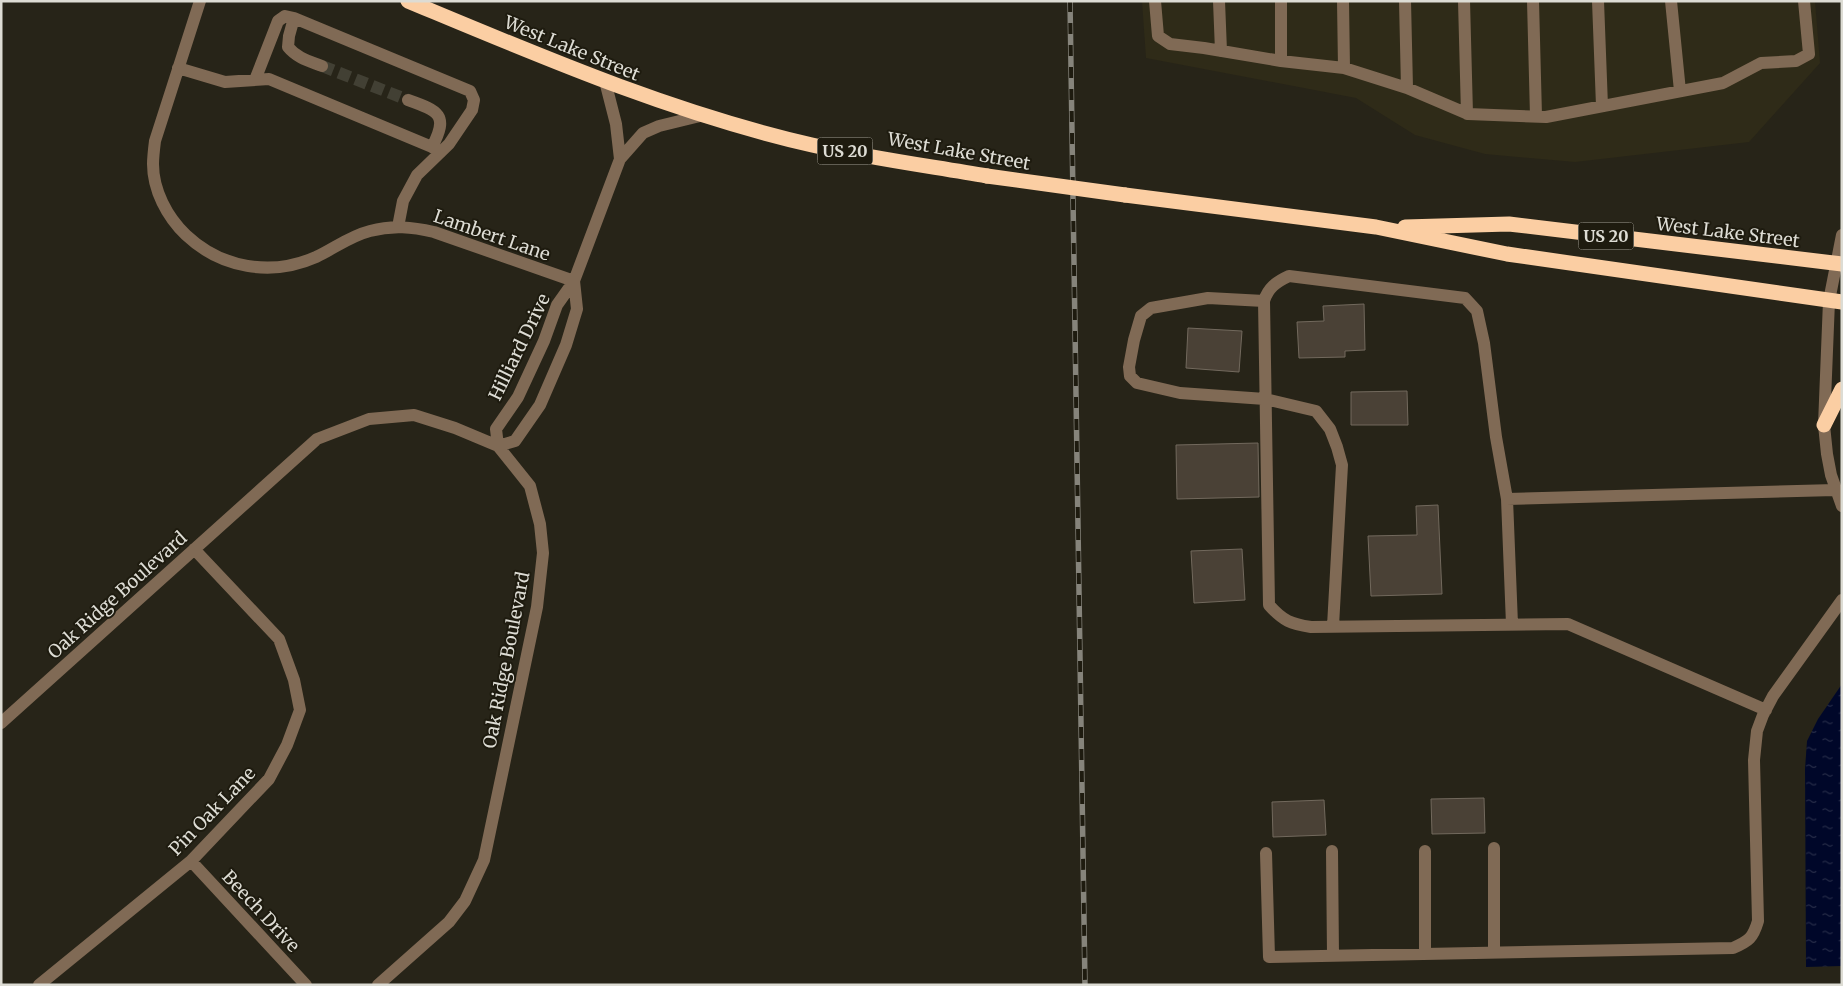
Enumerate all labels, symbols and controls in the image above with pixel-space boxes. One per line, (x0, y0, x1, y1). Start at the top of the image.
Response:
street label: West Lake Street (500, 10, 643, 86)
street label: West Lake Street (885, 127, 1032, 175)
road number: US 20 (818, 138, 872, 164)
street label: Lambert Lane (431, 204, 553, 266)
street label: West Lake Street (1654, 212, 1801, 252)
road number: US 20 (1578, 222, 1634, 250)
street label: Hilliard Drive (483, 290, 555, 404)
street label: Oak Ridge Boulevard (43, 526, 191, 664)
street label: Oak Ridge Boulevard (478, 570, 534, 750)
street label: Pin Oak Lane (164, 762, 260, 860)
street label: Beech Drive (217, 865, 305, 957)

